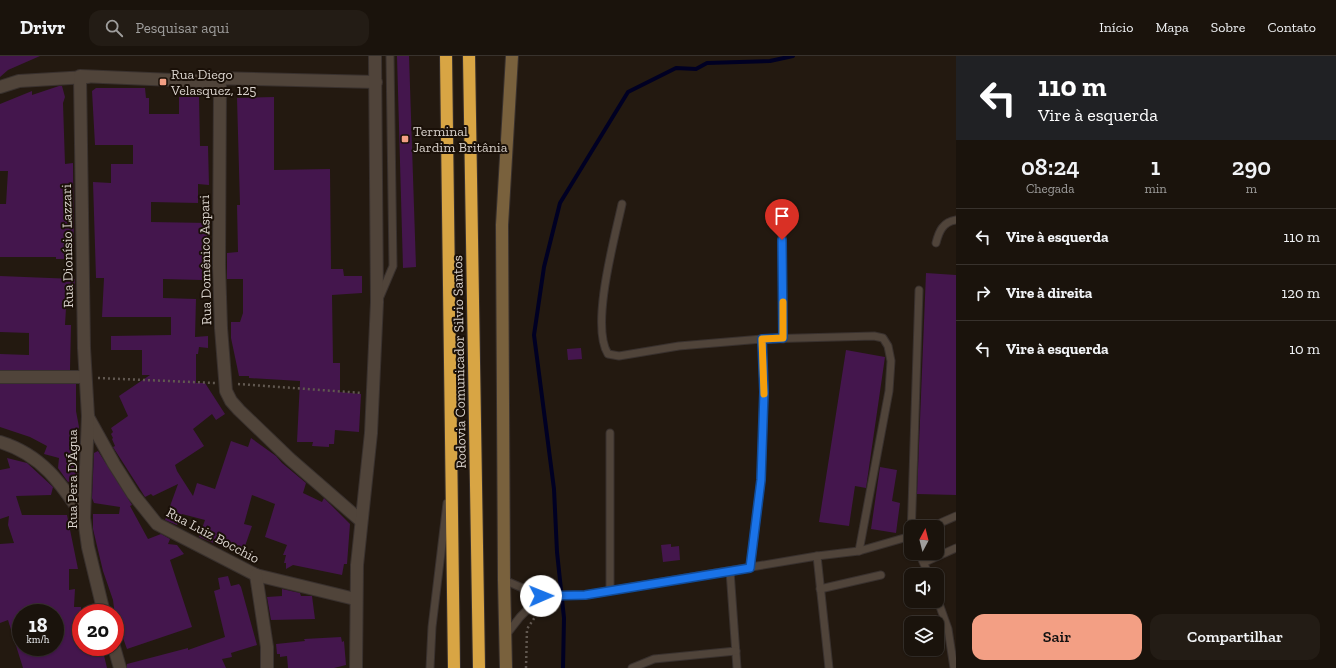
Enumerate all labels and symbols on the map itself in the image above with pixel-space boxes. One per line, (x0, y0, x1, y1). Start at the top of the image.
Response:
place label: Rua Diego Velasquez, 125 (170, 66, 257, 99)
marker: Rua Diego Velasquez, 125 (158, 77, 168, 87)
place label: Terminal Jardim Britânia (413, 123, 508, 156)
marker: Terminal Jardim Britânia (400, 134, 410, 144)
street label: Rua Dionísio Lazzari (58, 184, 77, 308)
street label: Rua Domênico Aspari (196, 195, 215, 325)
pin (765, 199, 799, 240)
street label: Rodovia Comunicador Silvio Santos (449, 255, 470, 469)
street label: Rua Pera D'Água (64, 429, 81, 529)
street label: Rua Luiz Bocchio (163, 504, 262, 567)
north arrow (904, 520, 944, 560)
position arrow (520, 575, 562, 617)
speed limit sign: 20 (72, 604, 124, 656)

